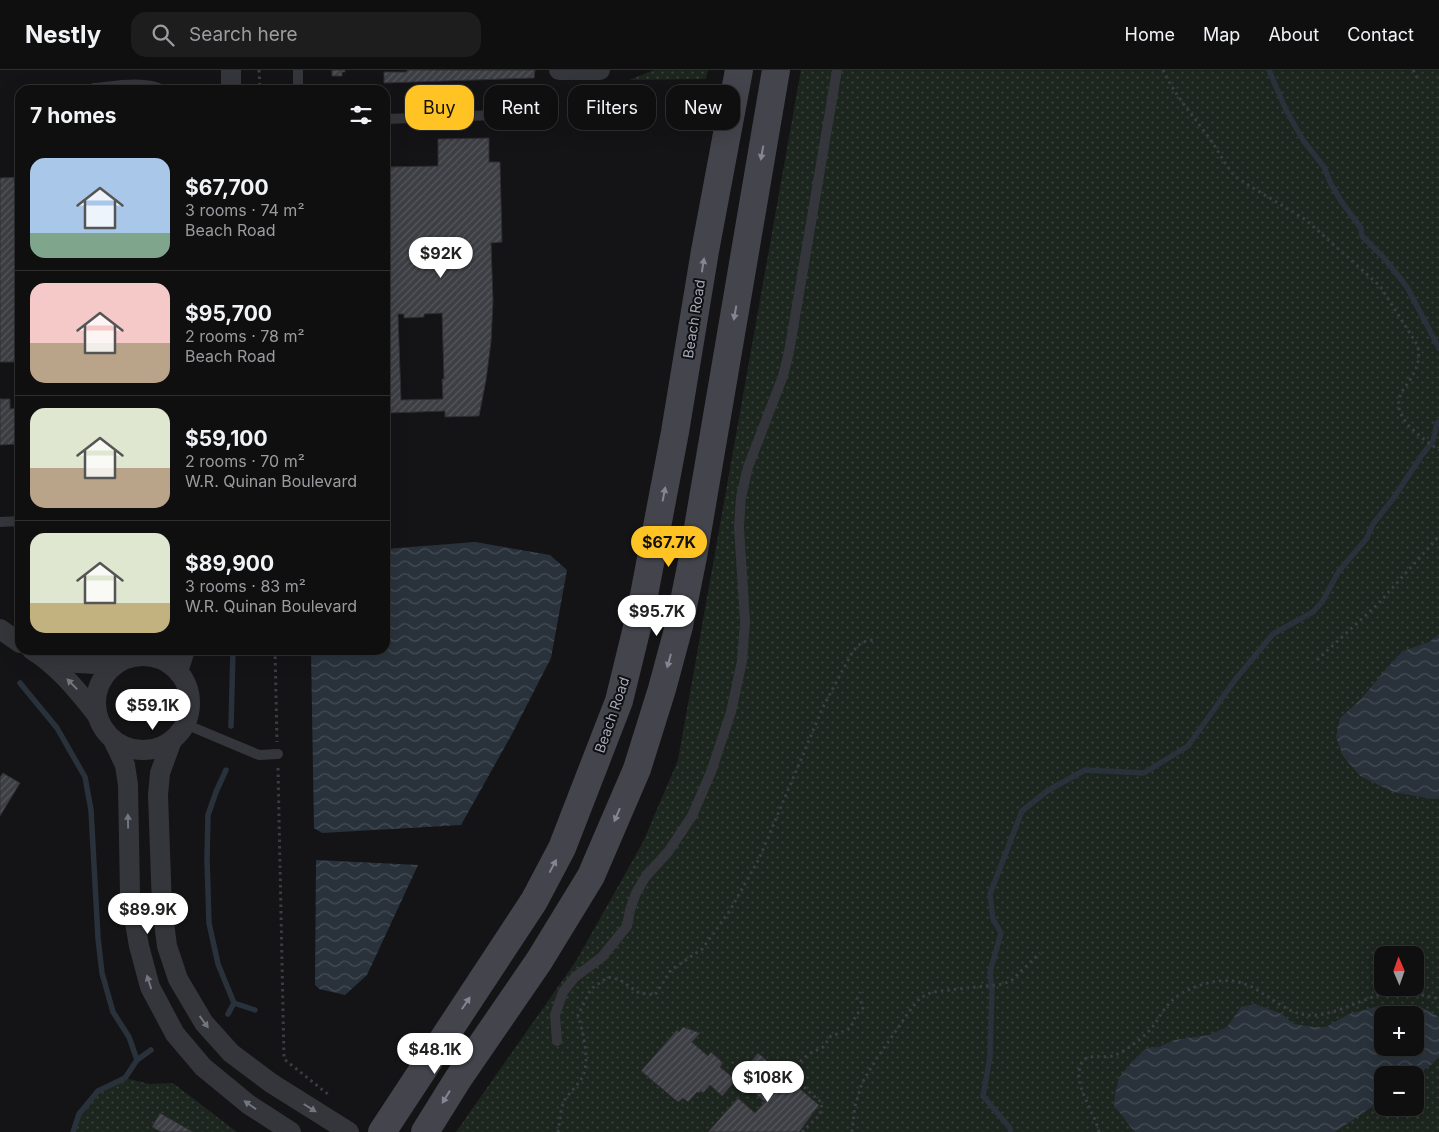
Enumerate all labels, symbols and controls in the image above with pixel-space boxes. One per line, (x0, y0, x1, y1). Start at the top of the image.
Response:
search box (131, 12, 481, 57)
text: Nestly (25, 20, 101, 49)
icon: search (149, 21, 177, 49)
text: Search here (189, 23, 298, 46)
text: Home (1125, 24, 1175, 45)
text: Map (1203, 24, 1240, 45)
text: About (1268, 24, 1319, 45)
text: Contact (1347, 24, 1414, 45)
chip: Buy (405, 85, 474, 130)
chip: Rent (484, 85, 558, 130)
chip: Filters (568, 85, 656, 130)
chip: New (666, 85, 740, 130)
icon: filters (347, 101, 375, 129)
text: 7 homes (30, 103, 117, 128)
one-way arrow (758, 145, 766, 161)
text: $67,700 (185, 175, 269, 200)
icon: home (70, 178, 130, 238)
text: 3 rooms · 74 m² (185, 200, 304, 220)
text: Beach Road (185, 220, 276, 240)
pin: $92K (411, 236, 471, 279)
text: $92K (420, 243, 462, 263)
one-way arrow (699, 256, 707, 272)
street label: Beach Road (679, 278, 708, 359)
text: $95,700 (185, 301, 272, 326)
icon: home (70, 303, 130, 363)
one-way arrow (730, 305, 738, 321)
text: 2 rooms · 78 m² (185, 326, 305, 346)
text: Beach Road (185, 346, 276, 366)
text: $59,100 (185, 426, 268, 451)
icon: home (70, 428, 130, 488)
text: 2 rooms · 70 m² (185, 451, 305, 471)
text: W.R. Quinan Boulevard (185, 471, 357, 491)
one-way arrow (660, 485, 668, 501)
pin: $67.7K (628, 526, 710, 568)
text: $67.7K (642, 532, 696, 552)
text: $89,900 (185, 551, 274, 576)
icon: home (70, 553, 130, 613)
text: 3 rooms · 83 m² (185, 576, 306, 596)
pin: $95.7K (616, 594, 698, 637)
text: W.R. Quinan Boulevard (185, 596, 357, 616)
text: $95.7K (629, 601, 685, 621)
one-way arrow (665, 654, 673, 669)
street label: Beach Road (591, 675, 632, 755)
one-way arrow (66, 679, 78, 691)
pin: $59.1K (112, 688, 194, 731)
text: $59.1K (127, 695, 179, 715)
one-way arrow (612, 808, 620, 822)
one-way arrow (124, 813, 132, 829)
one-way arrow (549, 859, 557, 873)
pin: $89.9K (107, 892, 189, 935)
text: $89.9K (119, 899, 177, 919)
north arrow (1374, 946, 1424, 996)
map controls (1374, 946, 1424, 1116)
one-way arrow (145, 974, 152, 989)
one-way arrow (461, 997, 471, 1010)
button: + (1374, 1006, 1424, 1056)
one-way arrow (199, 1015, 210, 1028)
pin: $48.1K (394, 1032, 476, 1075)
text: $48.1K (408, 1039, 462, 1059)
pin: $108K (733, 1060, 803, 1103)
button: − (1374, 1066, 1424, 1116)
text: $108K (743, 1067, 793, 1087)
one-way arrow (442, 1091, 451, 1104)
one-way arrow (243, 1100, 257, 1110)
one-way arrow (303, 1103, 316, 1112)

